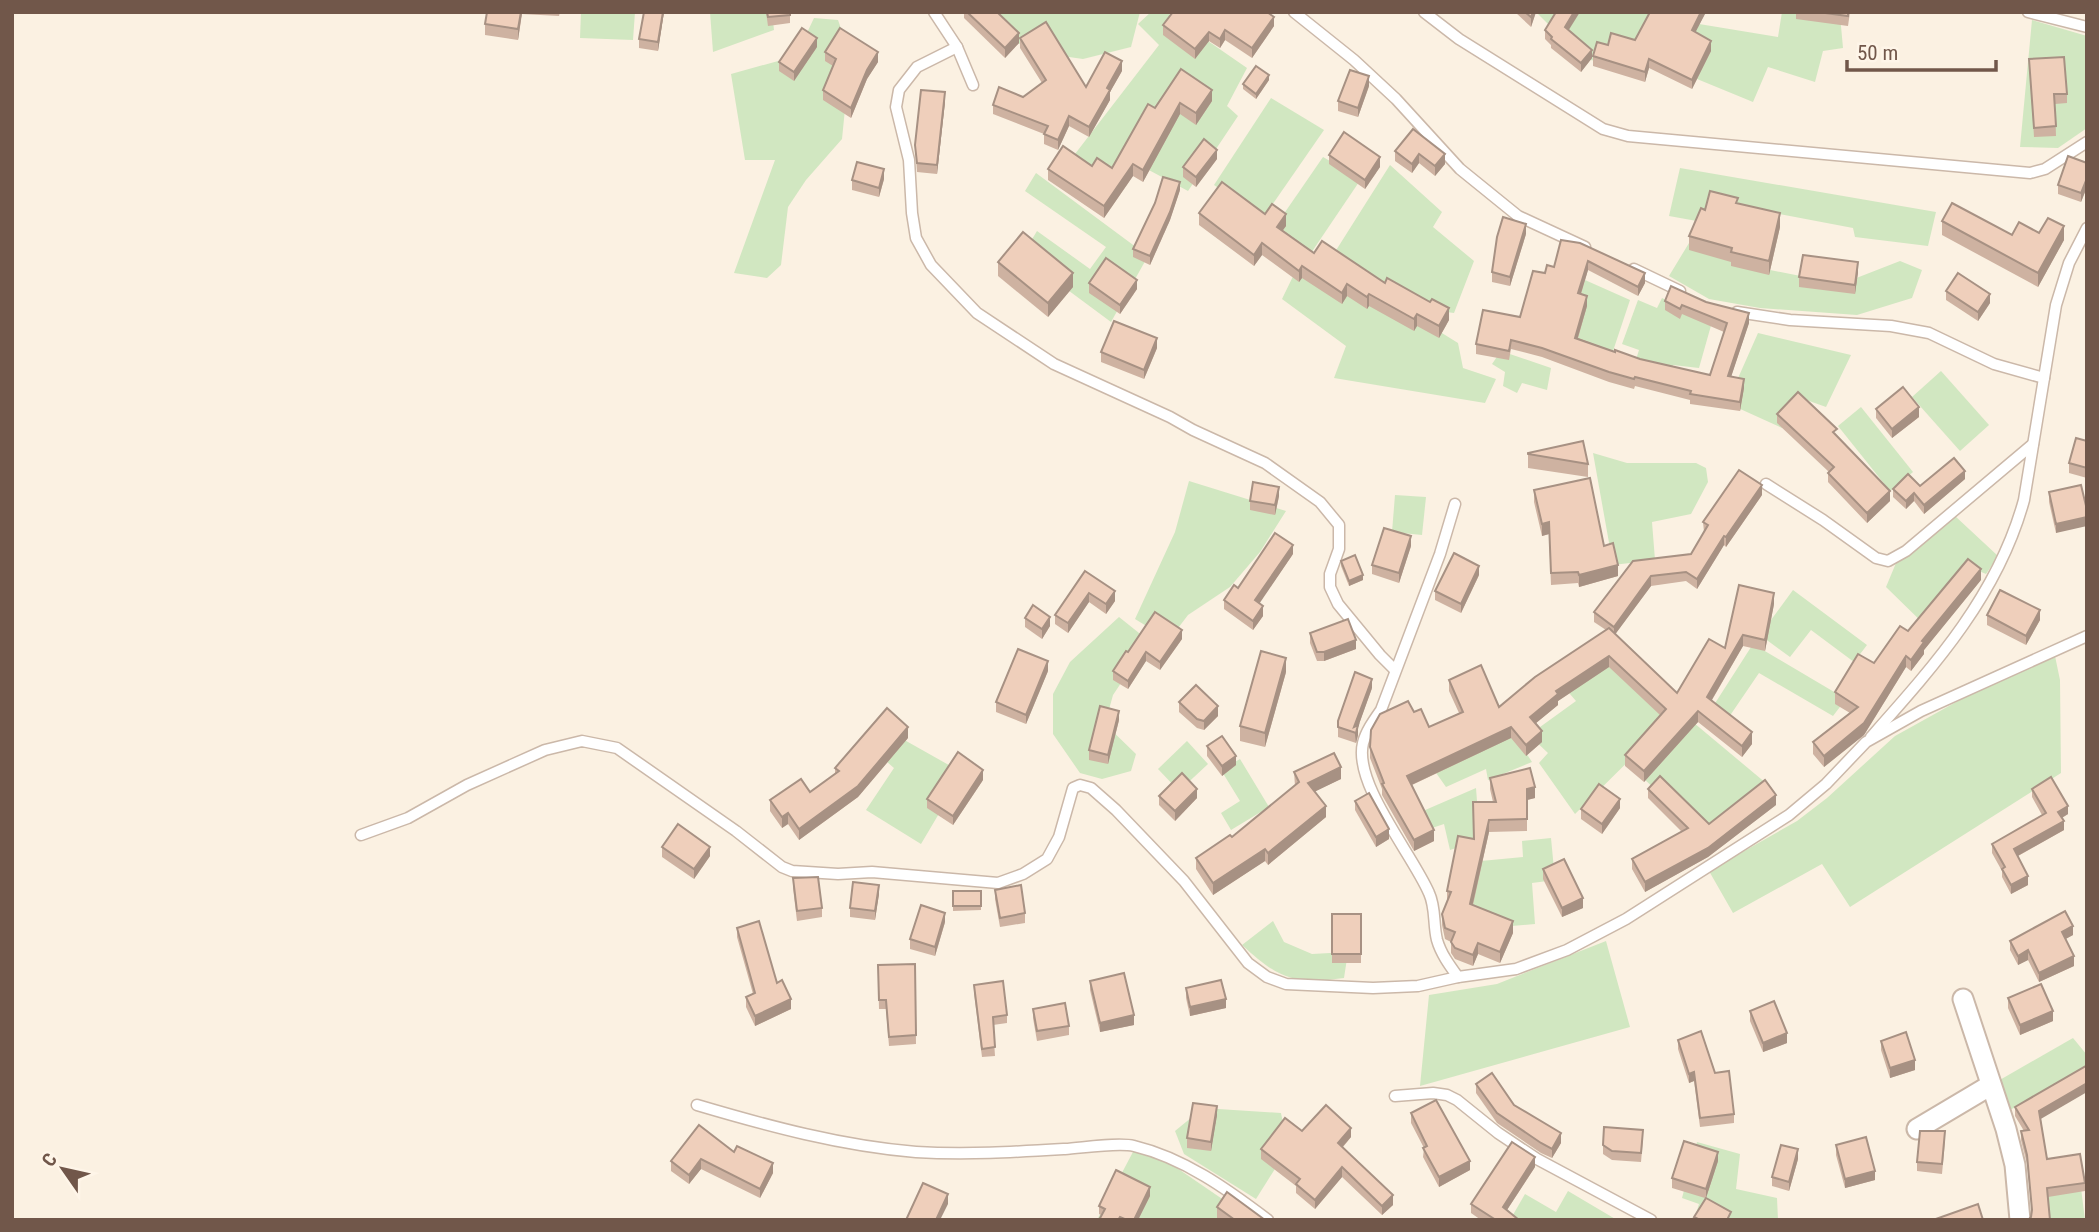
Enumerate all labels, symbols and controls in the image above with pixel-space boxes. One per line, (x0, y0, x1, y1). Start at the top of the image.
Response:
scale bar (1847, 28, 1996, 72)
text: 50 m (1857, 41, 1898, 65)
north arrow (28, 1134, 98, 1204)
text: С (37, 1149, 62, 1171)

